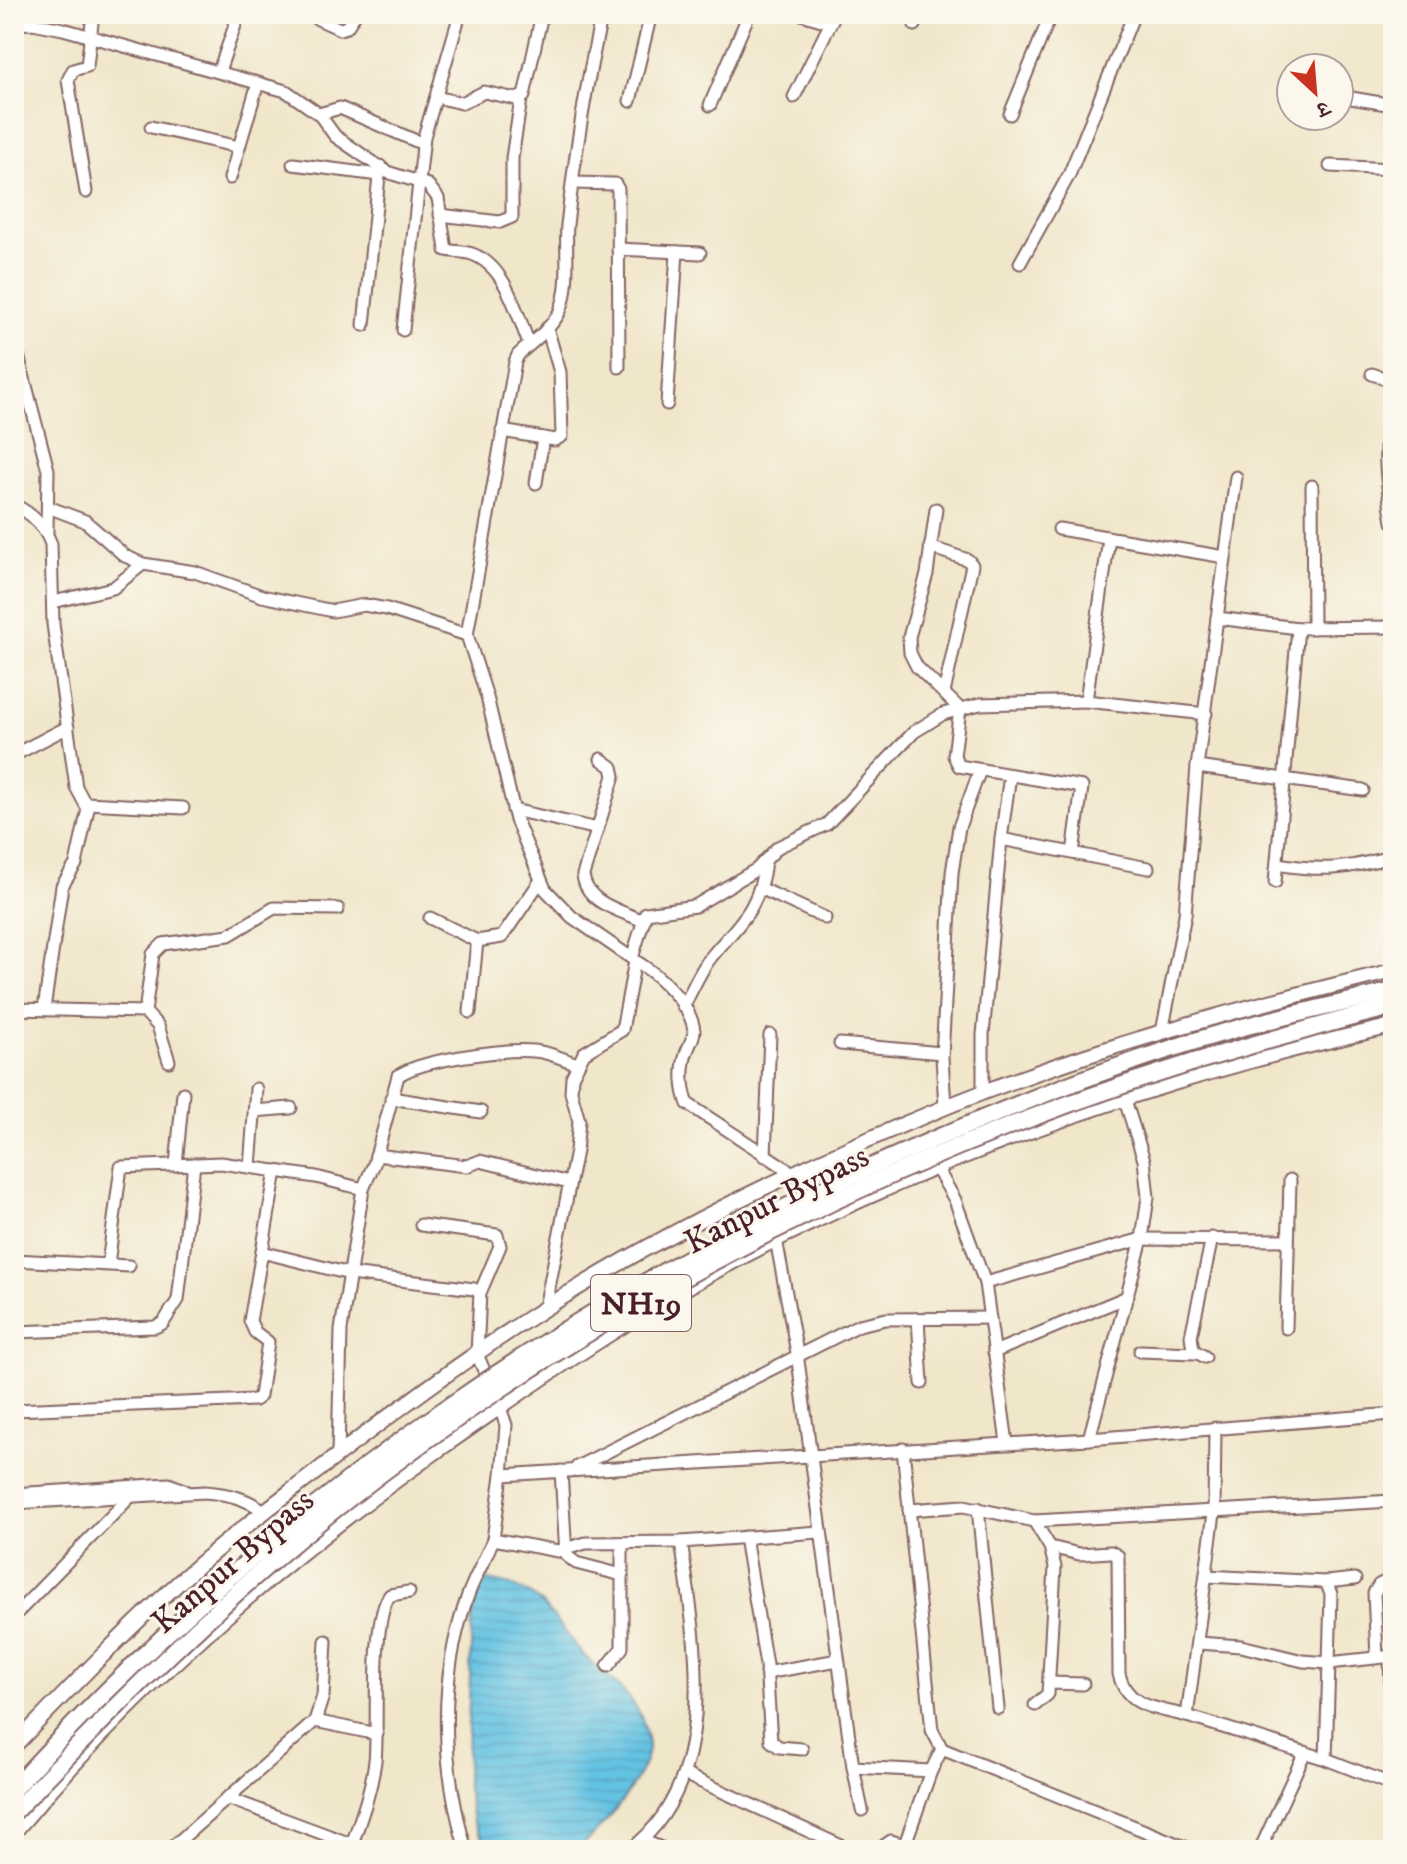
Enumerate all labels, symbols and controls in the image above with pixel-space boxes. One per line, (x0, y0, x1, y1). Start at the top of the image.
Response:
north arrow (1275, 52, 1355, 132)
text: उ (1311, 93, 1336, 124)
street label: Kanpur Bypass (678, 1135, 876, 1264)
road number: NH19 (591, 1275, 691, 1331)
street label: Kanpur Bypass (144, 1480, 323, 1643)

